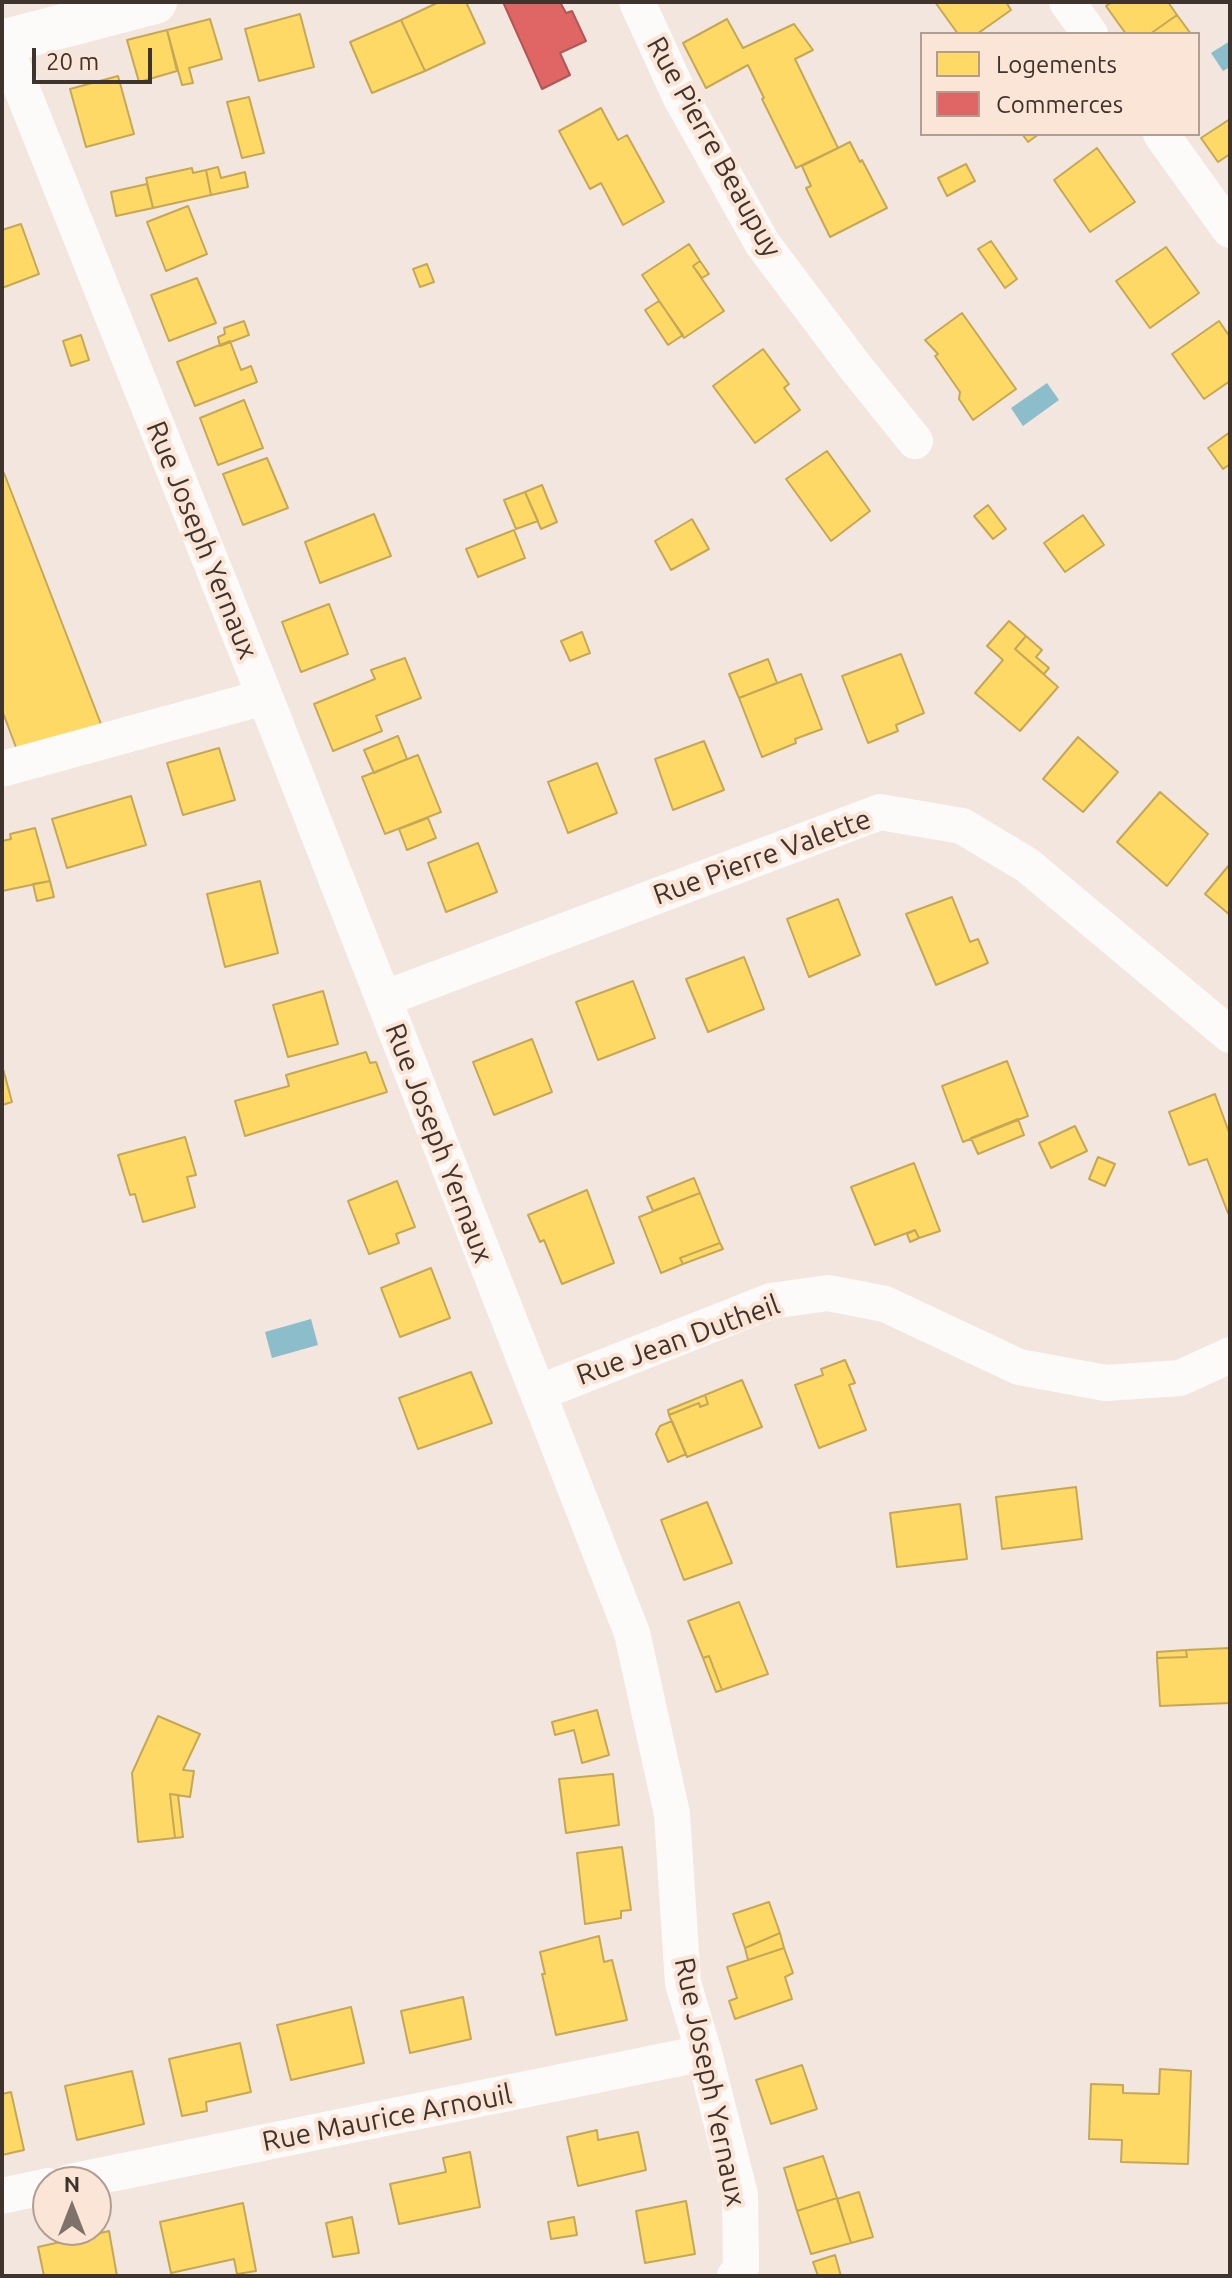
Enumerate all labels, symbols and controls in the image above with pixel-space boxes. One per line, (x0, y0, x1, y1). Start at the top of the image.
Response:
street label: Rue Pierre Beaupuy (639, 31, 789, 263)
scale bar (36, 32, 156, 82)
legend (920, 32, 1200, 136)
text: 20 m (46, 48, 99, 75)
text: Logements (996, 51, 1117, 78)
text: Commerces (996, 91, 1123, 118)
street label: Rue Joseph Yernaux (139, 416, 265, 664)
street label: Rue Pierre Valette (649, 802, 875, 912)
street label: Rue Joseph Yernaux (378, 1019, 500, 1267)
street label: Rue Jean Dutheil (572, 1288, 784, 1392)
street label: Rue Joseph Yernaux (667, 1955, 753, 2209)
street label: Rue Maurice Arnouil (259, 2077, 515, 2159)
north arrow (32, 2166, 112, 2246)
text: N (64, 2171, 80, 2196)

